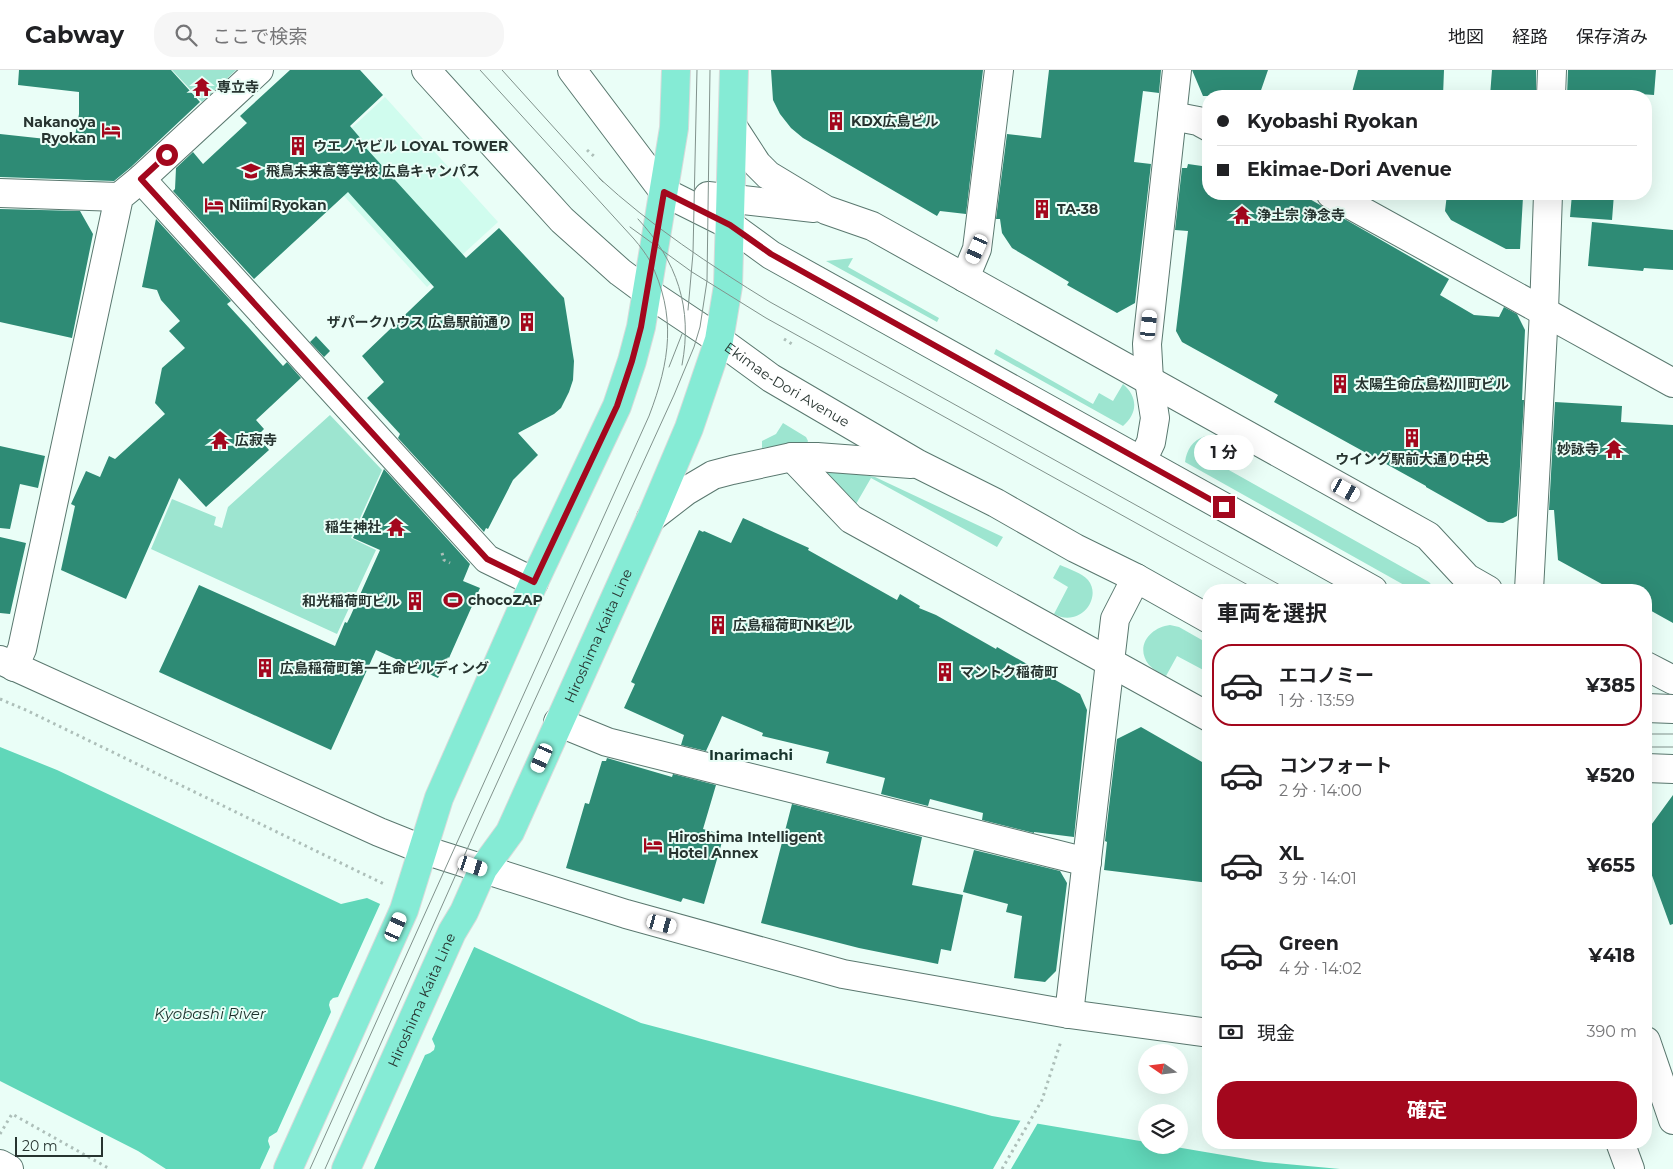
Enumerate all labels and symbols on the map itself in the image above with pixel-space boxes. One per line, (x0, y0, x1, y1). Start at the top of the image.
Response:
temple icon: 専立寺 (191, 76, 213, 98)
place label: 専立寺 (217, 78, 259, 96)
building icon: KDX広島ビル (825, 110, 847, 132)
place label: KDX広島ビル (851, 112, 939, 130)
place label: Nakanoya Ryokan (23, 113, 96, 147)
hotel icon: Nakanoya Ryokan (100, 119, 122, 141)
building icon: ウエノヤビル LOYAL TOWER (287, 135, 309, 157)
place label: ウエノヤビル LOYAL TOWER (313, 137, 508, 155)
route start (156, 144, 178, 166)
school or university icon: 飛鳥未来高等学校 広島キャンパス (240, 160, 262, 182)
place label: 飛鳥未来高等学校 広島キャンパス (266, 162, 480, 180)
hotel icon: Niimi Ryokan (203, 194, 225, 216)
place label: Niimi Ryokan (229, 196, 327, 214)
building icon: TA-38 (1031, 198, 1053, 220)
place label: TA-38 (1057, 200, 1098, 218)
temple icon: 浄土宗 浄念寺 (1231, 204, 1253, 226)
place label: 浄土宗 浄念寺 (1257, 206, 1345, 224)
car (964, 232, 989, 266)
car (1139, 309, 1158, 341)
building icon: ザパークハウス 広島駅前通り (516, 311, 538, 333)
place label: ザパークハウス 広島駅前通り (327, 313, 512, 331)
street label: Ekimae-Dori Avenue (721, 338, 853, 431)
building icon: 太陽生命広島松川町ビル (1329, 373, 1351, 395)
place label: 太陽生命広島松川町ビル (1355, 375, 1509, 393)
building icon: ウイング駅前大通り中央 (1401, 427, 1423, 449)
temple icon: 広寂寺 (209, 429, 231, 451)
place label: 広寂寺 (235, 431, 277, 449)
callout: 1 分 (1194, 434, 1254, 470)
temple icon: 妙詠寺 (1603, 438, 1625, 460)
place label: 妙詠寺 (1557, 440, 1599, 458)
place label: ウイング駅前大通り中央 (1335, 450, 1489, 468)
car (1329, 476, 1362, 504)
route end (1213, 496, 1235, 518)
temple icon: 稲生神社 (385, 516, 407, 538)
place label: 稲生神社 (325, 518, 381, 536)
street label: Hiroshima Kaita Line (560, 566, 636, 706)
sports icon: chocoZAP (442, 589, 464, 611)
building icon: 和光稲荷町ビル (404, 590, 426, 612)
place label: chocoZAP (468, 591, 543, 609)
place label: 和光稲荷町ビル (302, 592, 400, 610)
building icon: 広島稲荷町NKビル (707, 614, 729, 636)
place label: 広島稲荷町NKビル (733, 616, 853, 634)
building icon: 広島稲荷町第一生命ビルディング (254, 657, 276, 679)
place label: 広島稲荷町第一生命ビルディング (280, 659, 489, 677)
building icon: マントク稲荷町 (934, 661, 956, 683)
place label: マントク稲荷町 (960, 663, 1058, 681)
car (529, 741, 554, 775)
district label: Inarimachi (709, 745, 793, 764)
place label: Hiroshima Intelligent Hotel Annex (668, 828, 823, 862)
hotel icon: Hiroshima Intelligent Hotel Annex (642, 834, 664, 856)
car (456, 854, 489, 878)
car (383, 910, 408, 944)
car (645, 913, 678, 935)
street label: Hiroshima Kaita Line (384, 930, 459, 1070)
water label: Kyobashi River (154, 1004, 267, 1023)
north arrow (1138, 1044, 1188, 1094)
scale bar (15, 1134, 102, 1157)

